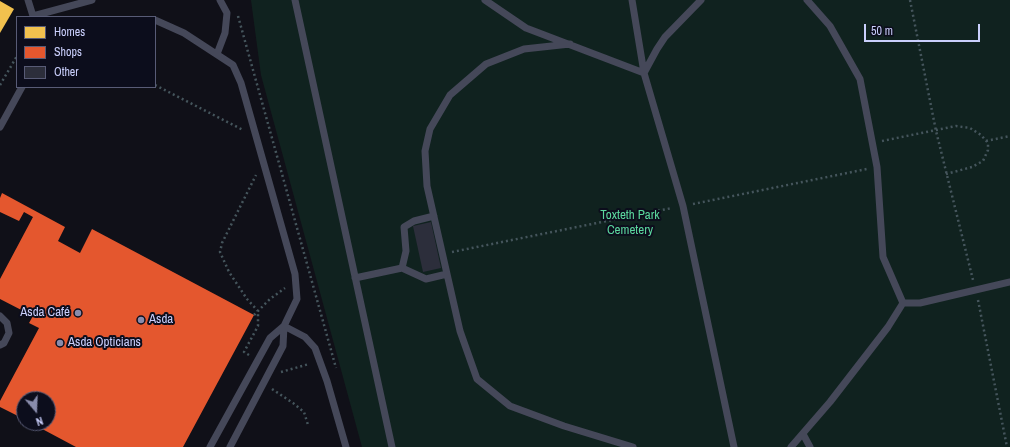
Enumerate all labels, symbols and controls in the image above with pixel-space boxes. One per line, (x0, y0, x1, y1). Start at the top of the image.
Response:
legend (16, 16, 156, 88)
scale bar (866, 16, 982, 42)
text: 50 m (871, 23, 893, 39)
text: Homes (54, 24, 85, 40)
text: Shops (54, 44, 82, 60)
text: Other (54, 64, 79, 80)
park label: Toxteth Park Cemetery (600, 208, 660, 239)
place label: Asda Café (20, 305, 70, 321)
marker: Asda Café (73, 308, 83, 318)
place label: Asda (149, 312, 173, 328)
marker: Asda (136, 315, 146, 325)
place label: Asda Opticians (68, 335, 141, 351)
marker: Asda Opticians (55, 338, 65, 348)
north arrow (16, 391, 56, 431)
text: N (34, 414, 45, 429)

